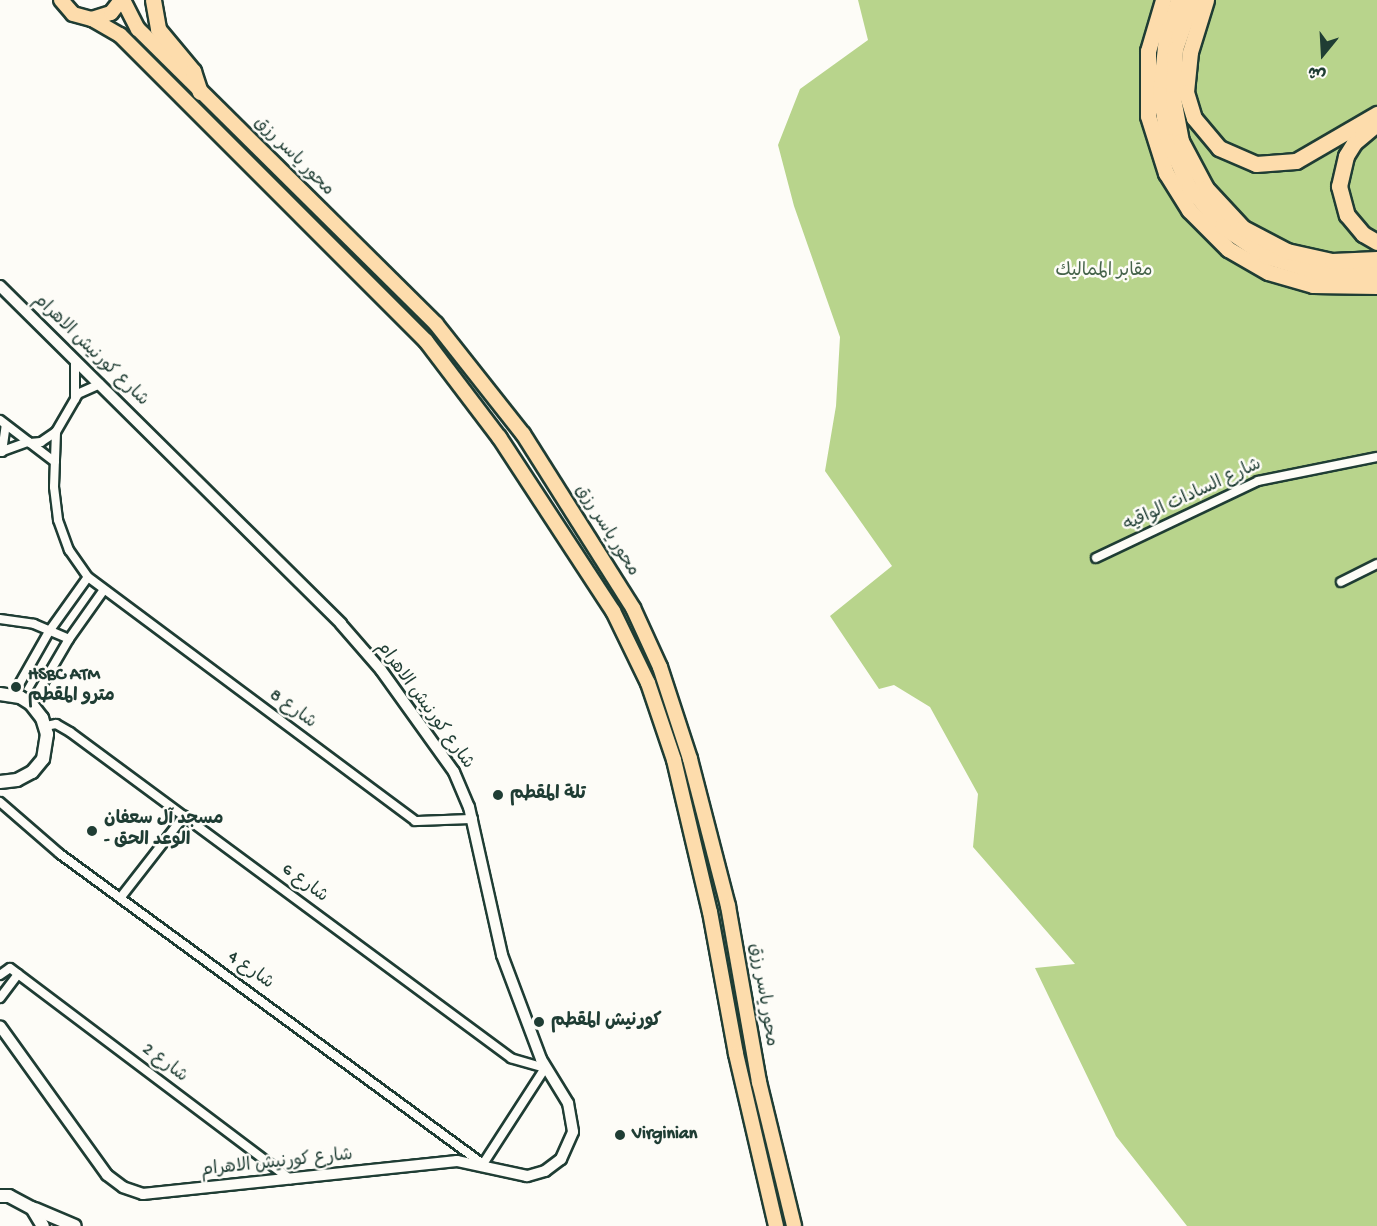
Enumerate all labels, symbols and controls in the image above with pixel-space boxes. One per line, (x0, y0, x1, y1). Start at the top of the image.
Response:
north arrow (1293, 24, 1353, 84)
text: ش (1306, 60, 1329, 83)
street label: محور ياسر رزق (249, 113, 337, 201)
park label: مقابر المماليك (1056, 261, 1152, 283)
street label: شارع كورنيش الاهرام (28, 290, 152, 412)
street label: شارع السادات الواقيه (1121, 455, 1265, 537)
street label: محور ياسر رزق (569, 481, 643, 581)
street label: شارع كورنيش الاهرام (370, 638, 478, 774)
place label: HSBC ATM مترو المقطم (28, 666, 115, 708)
marker: HSBC ATM مترو المقطم (9, 680, 23, 694)
street label: شارع 8 (264, 686, 320, 734)
place label: تلة المقطم (510, 784, 586, 806)
marker: تلة المقطم (491, 788, 505, 802)
place label: مسجد آل سعفان - الوعد الحق (104, 810, 224, 852)
marker: مسجد آل سعفان - الوعد الحق (85, 824, 99, 838)
street label: شارع 6 (277, 860, 331, 908)
street label: محور ياسر رزق (743, 942, 781, 1048)
street label: شارع 4 (223, 947, 277, 995)
place label: كورنيش المقطم (551, 1011, 661, 1033)
marker: كورنيش المقطم (532, 1015, 546, 1029)
street label: شارع 2 (137, 1040, 191, 1088)
place label: Virginian (632, 1124, 697, 1146)
marker: Virginian (613, 1128, 627, 1142)
street label: شارع كورنيش الاهرام (200, 1145, 354, 1183)

